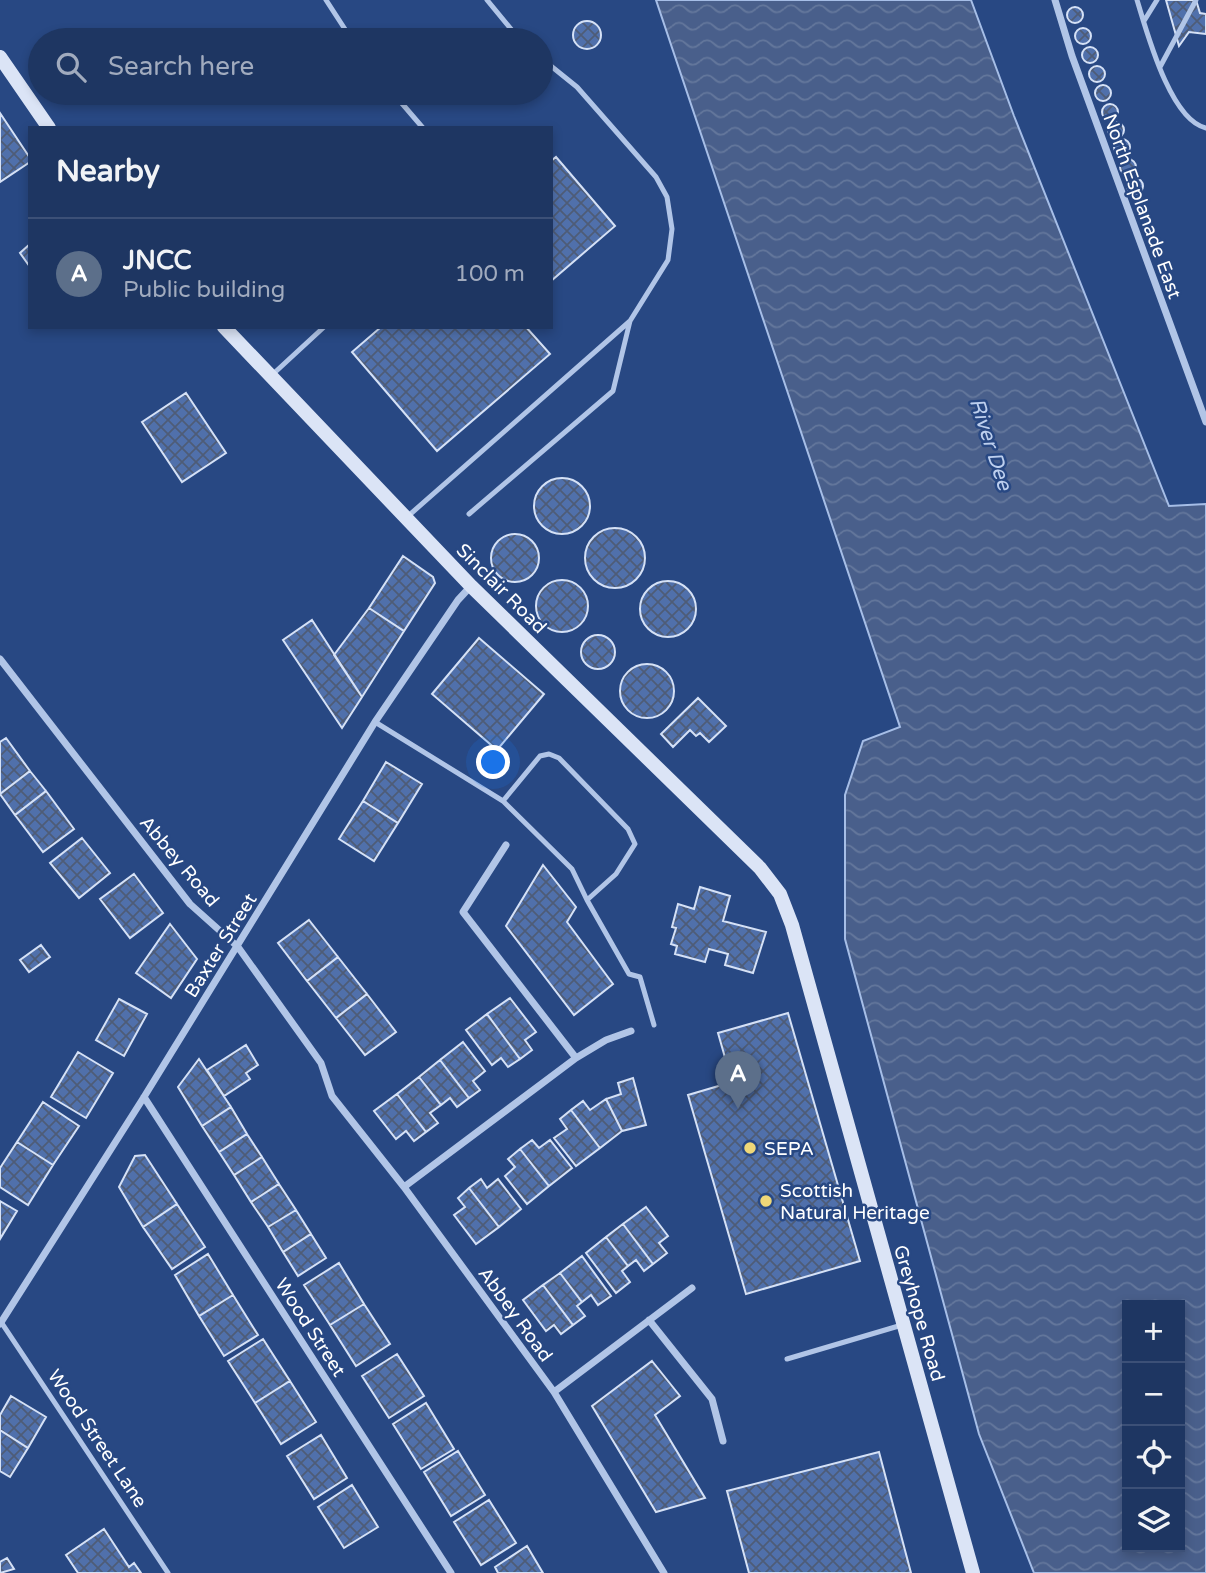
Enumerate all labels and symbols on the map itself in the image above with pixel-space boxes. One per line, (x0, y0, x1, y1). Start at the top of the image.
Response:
street label: North Esplanade East (1098, 111, 1186, 302)
water label: River Dee (964, 395, 1018, 495)
street label: Sinclair Road (452, 539, 551, 638)
your location (476, 745, 510, 779)
street label: Abbey Road (135, 812, 224, 911)
street label: Baxter Street (180, 889, 262, 1002)
pin: A (715, 1051, 761, 1109)
place label: SEPA (764, 1138, 814, 1160)
marker: SEPA (742, 1140, 758, 1156)
place label: Scottish Natural Heritage (780, 1180, 930, 1224)
marker: Scottish Natural Heritage (758, 1193, 774, 1209)
street label: Greyhope Road (889, 1243, 949, 1384)
street label: Abbey Road (473, 1263, 557, 1366)
street label: Wood Street (270, 1274, 350, 1381)
street label: Wood Street Lane (43, 1365, 151, 1512)

